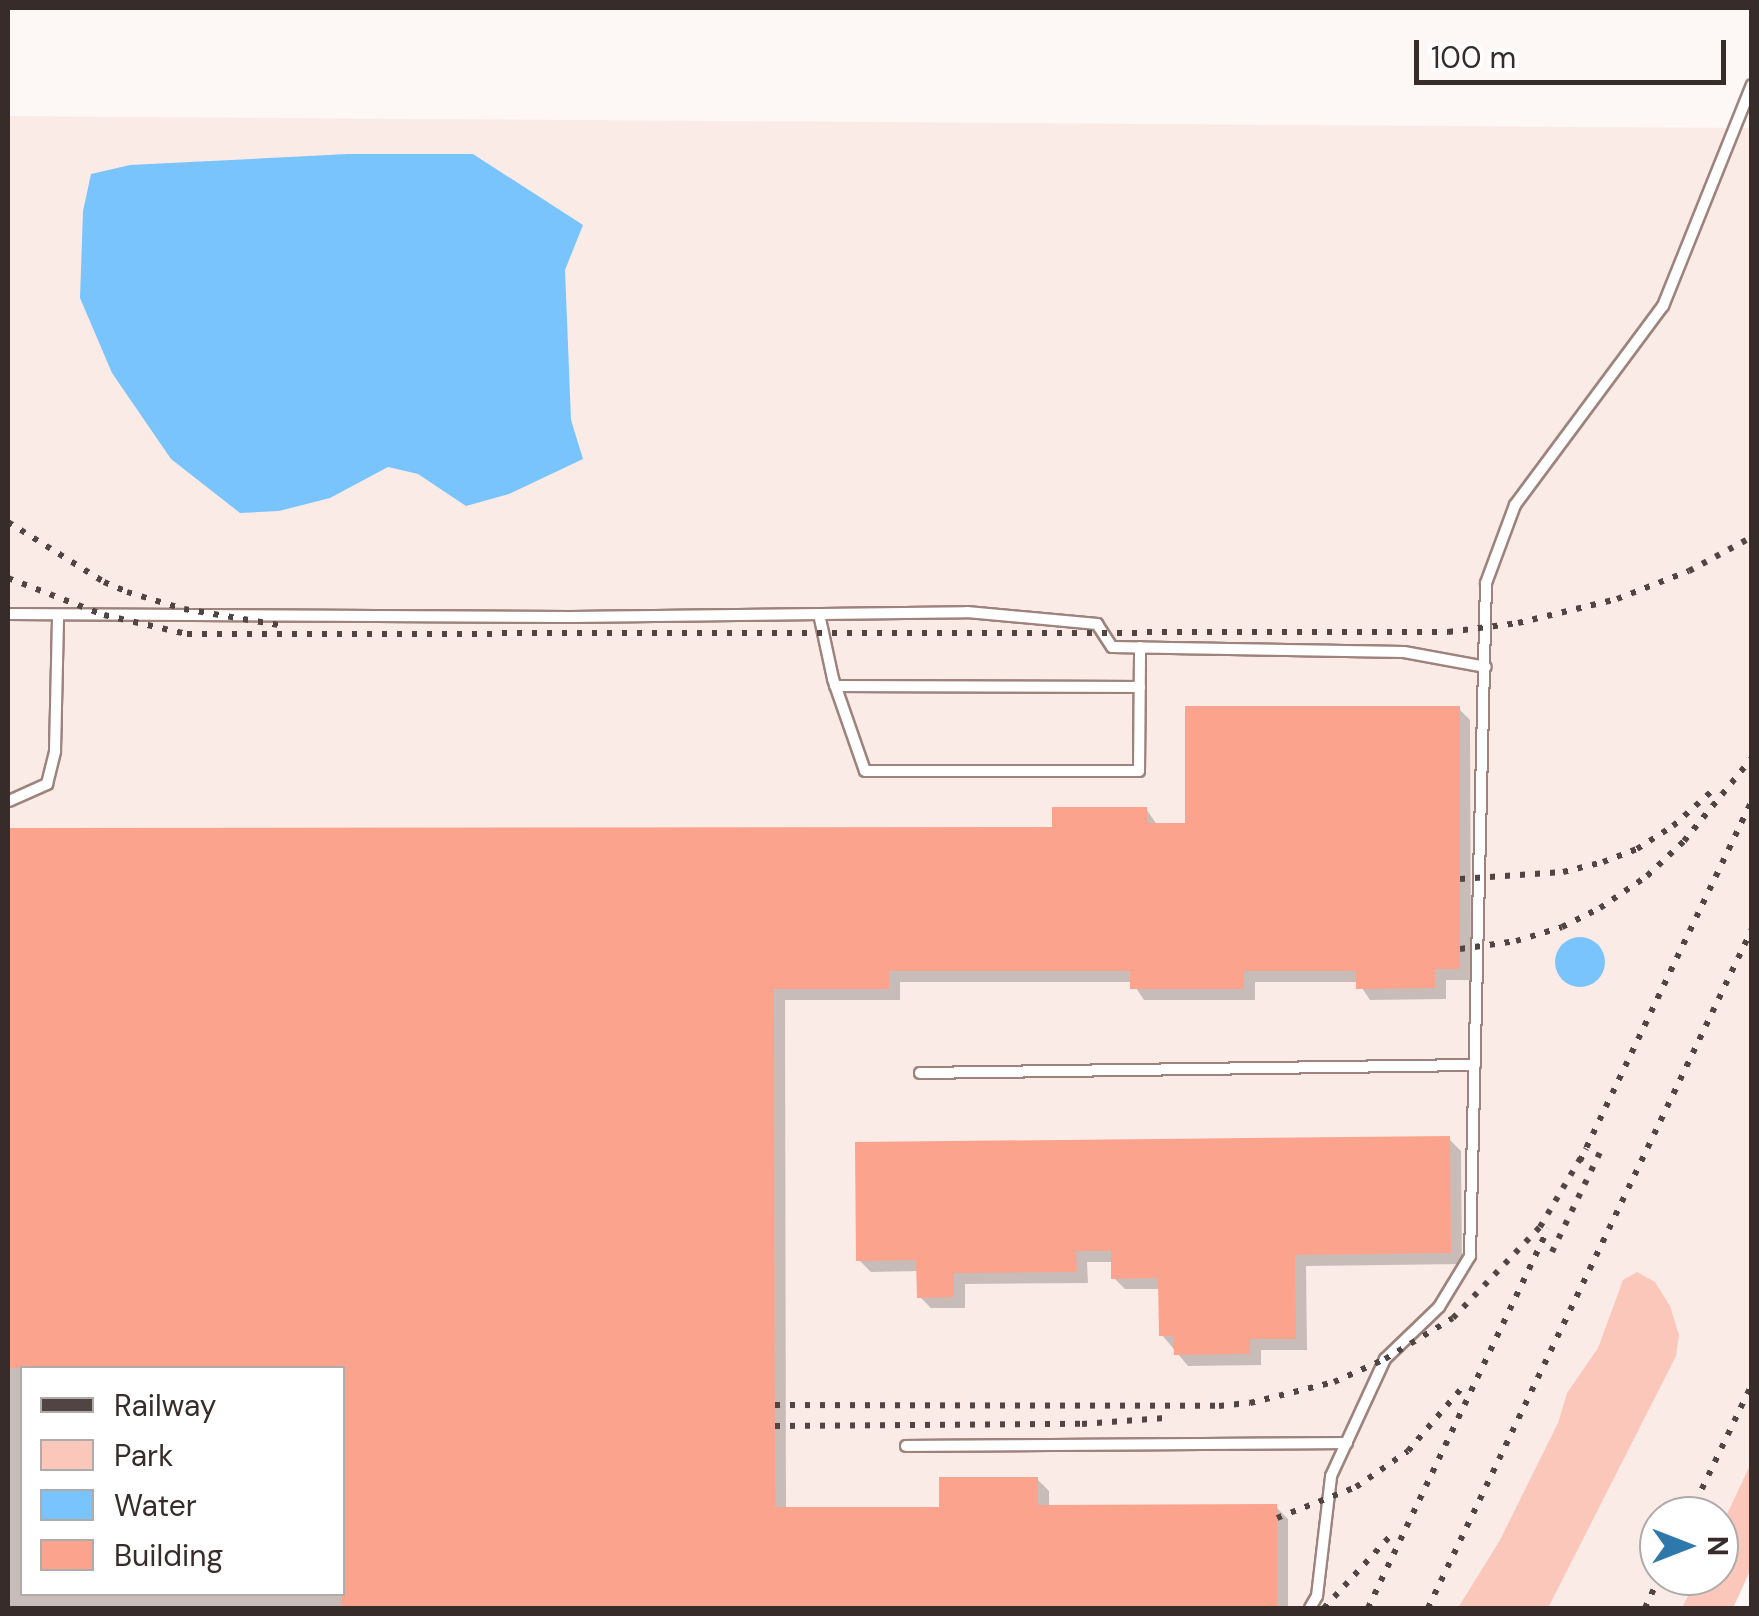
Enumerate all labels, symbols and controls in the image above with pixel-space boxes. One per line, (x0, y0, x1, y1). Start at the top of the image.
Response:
scale bar (1419, 20, 1732, 82)
text: 100 m (1431, 38, 1516, 77)
legend (20, 1366, 345, 1596)
text: Railway (114, 1386, 217, 1425)
text: Park (114, 1436, 173, 1475)
text: Water (114, 1486, 197, 1525)
north arrow (1639, 1496, 1739, 1596)
text: Building (114, 1536, 223, 1575)
text: N (1699, 1536, 1736, 1556)

